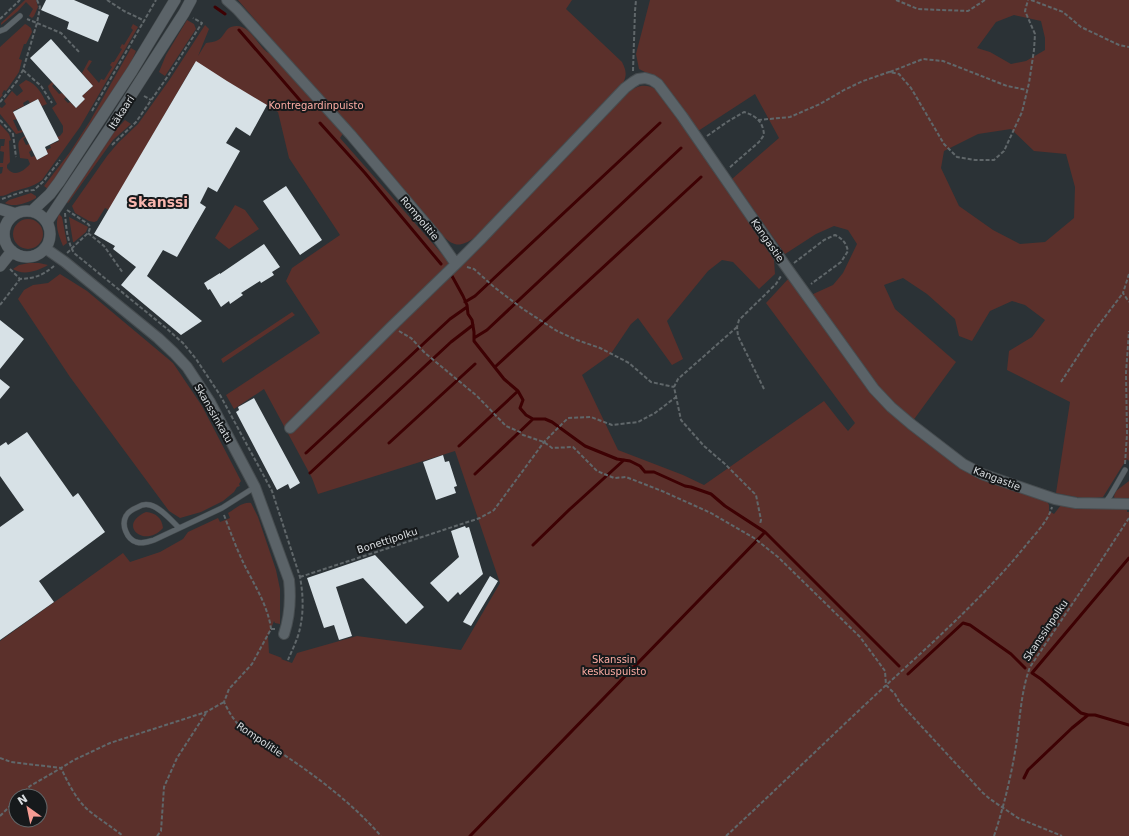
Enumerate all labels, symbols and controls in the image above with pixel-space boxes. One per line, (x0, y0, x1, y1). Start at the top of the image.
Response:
street label: Itäkaari (107, 93, 136, 131)
park label: Kontregardinpuisto (268, 100, 364, 111)
district label: Skanssi (128, 194, 188, 210)
street label: Rompolitie (398, 194, 441, 242)
street label: Kangastie (749, 217, 786, 264)
street label: Skanssinkatu (192, 382, 235, 445)
street label: Kangastie (972, 464, 1022, 492)
street label: Bonettipolku (355, 525, 419, 555)
street label: Skanssinpolku (1021, 598, 1070, 663)
park label: Skanssin keskuspuisto (582, 654, 646, 677)
street label: Rompolitie (235, 720, 285, 759)
north arrow (8, 788, 48, 828)
text: N (15, 792, 30, 808)

